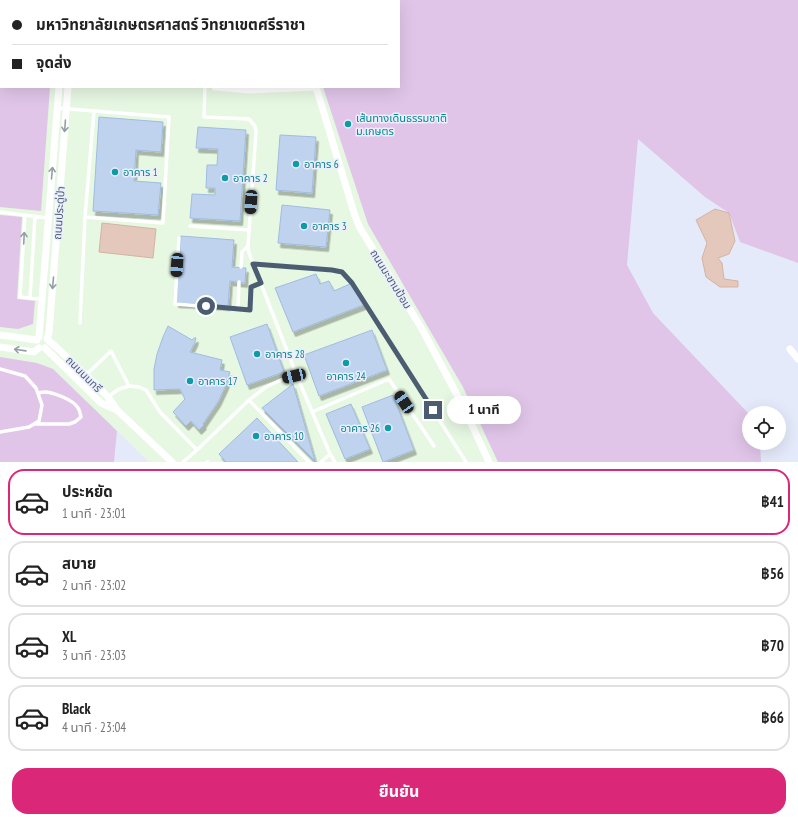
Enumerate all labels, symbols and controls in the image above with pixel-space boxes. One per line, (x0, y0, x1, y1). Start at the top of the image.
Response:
text: มหาวิทยาลัยเกษตรศาสตร์ วิทยาเขตศรีราชา (36, 15, 305, 34)
text: จุดส่ง (36, 53, 72, 72)
place label: เส้นทางเดินธรรมชาติ ม.เกษตร (356, 111, 447, 138)
one-way arrow (62, 119, 69, 132)
marker: เส้นทางเดินธรรมชาติ ม.เกษตร (343, 119, 353, 129)
place label: อาคาร 6 (304, 157, 339, 171)
marker: อาคาร 6 (291, 159, 301, 169)
place label: อาคาร 1 (123, 165, 158, 179)
one-way arrow (48, 167, 55, 180)
marker: อาคาร 1 (110, 167, 120, 177)
place label: อาคาร 2 (233, 171, 268, 185)
marker: อาคาร 2 (220, 173, 230, 183)
street label: ถนนประดู่ป่า (50, 186, 68, 240)
car (244, 190, 258, 214)
place label: อาคาร 3 (312, 219, 347, 233)
marker: อาคาร 3 (299, 221, 309, 231)
one-way arrow (20, 232, 27, 245)
street label: ถนนมะขามป้อม (367, 247, 415, 311)
car (170, 253, 184, 277)
one-way arrow (50, 276, 57, 289)
route start (197, 297, 215, 315)
one-way arrow (14, 346, 27, 354)
place label: อาคาร 28 (265, 347, 305, 361)
marker: อาคาร 28 (252, 349, 262, 359)
street label: ถนนนนทรี (63, 353, 105, 395)
marker: อาคาร 24 (341, 358, 351, 368)
car (281, 367, 307, 385)
place label: อาคาร 24 (326, 369, 366, 383)
place label: อาคาร 17 (198, 374, 238, 388)
marker: อาคาร 17 (185, 376, 195, 386)
car (392, 389, 416, 415)
callout: 1 นาที (447, 396, 521, 424)
route end (424, 401, 442, 419)
text: 1 นาที (468, 401, 500, 418)
map controls (742, 406, 786, 450)
button: locate (742, 406, 786, 450)
place label: อาคาร 26 (340, 421, 380, 435)
marker: อาคาร 26 (383, 423, 393, 433)
place label: อาคาร 10 (264, 429, 304, 443)
marker: อาคาร 10 (251, 431, 261, 441)
text: ประหยัด (62, 482, 113, 501)
icon: car (14, 484, 50, 520)
text: ฿41 (761, 492, 784, 511)
text: 1 นาที · 23:01 (62, 505, 126, 522)
text: สบาย (62, 554, 96, 573)
icon: car (14, 556, 50, 592)
text: ฿56 (761, 564, 784, 583)
text: 2 นาที · 23:02 (62, 577, 126, 594)
text: XL (62, 627, 76, 646)
icon: car (14, 628, 50, 664)
text: ฿70 (761, 636, 784, 655)
text: 3 นาที · 23:03 (62, 647, 126, 664)
text: Black (62, 699, 91, 718)
icon: car (14, 700, 50, 736)
text: ฿66 (761, 708, 784, 727)
text: 4 นาที · 23:04 (62, 719, 126, 736)
button: ยืนยัน (12, 768, 786, 814)

